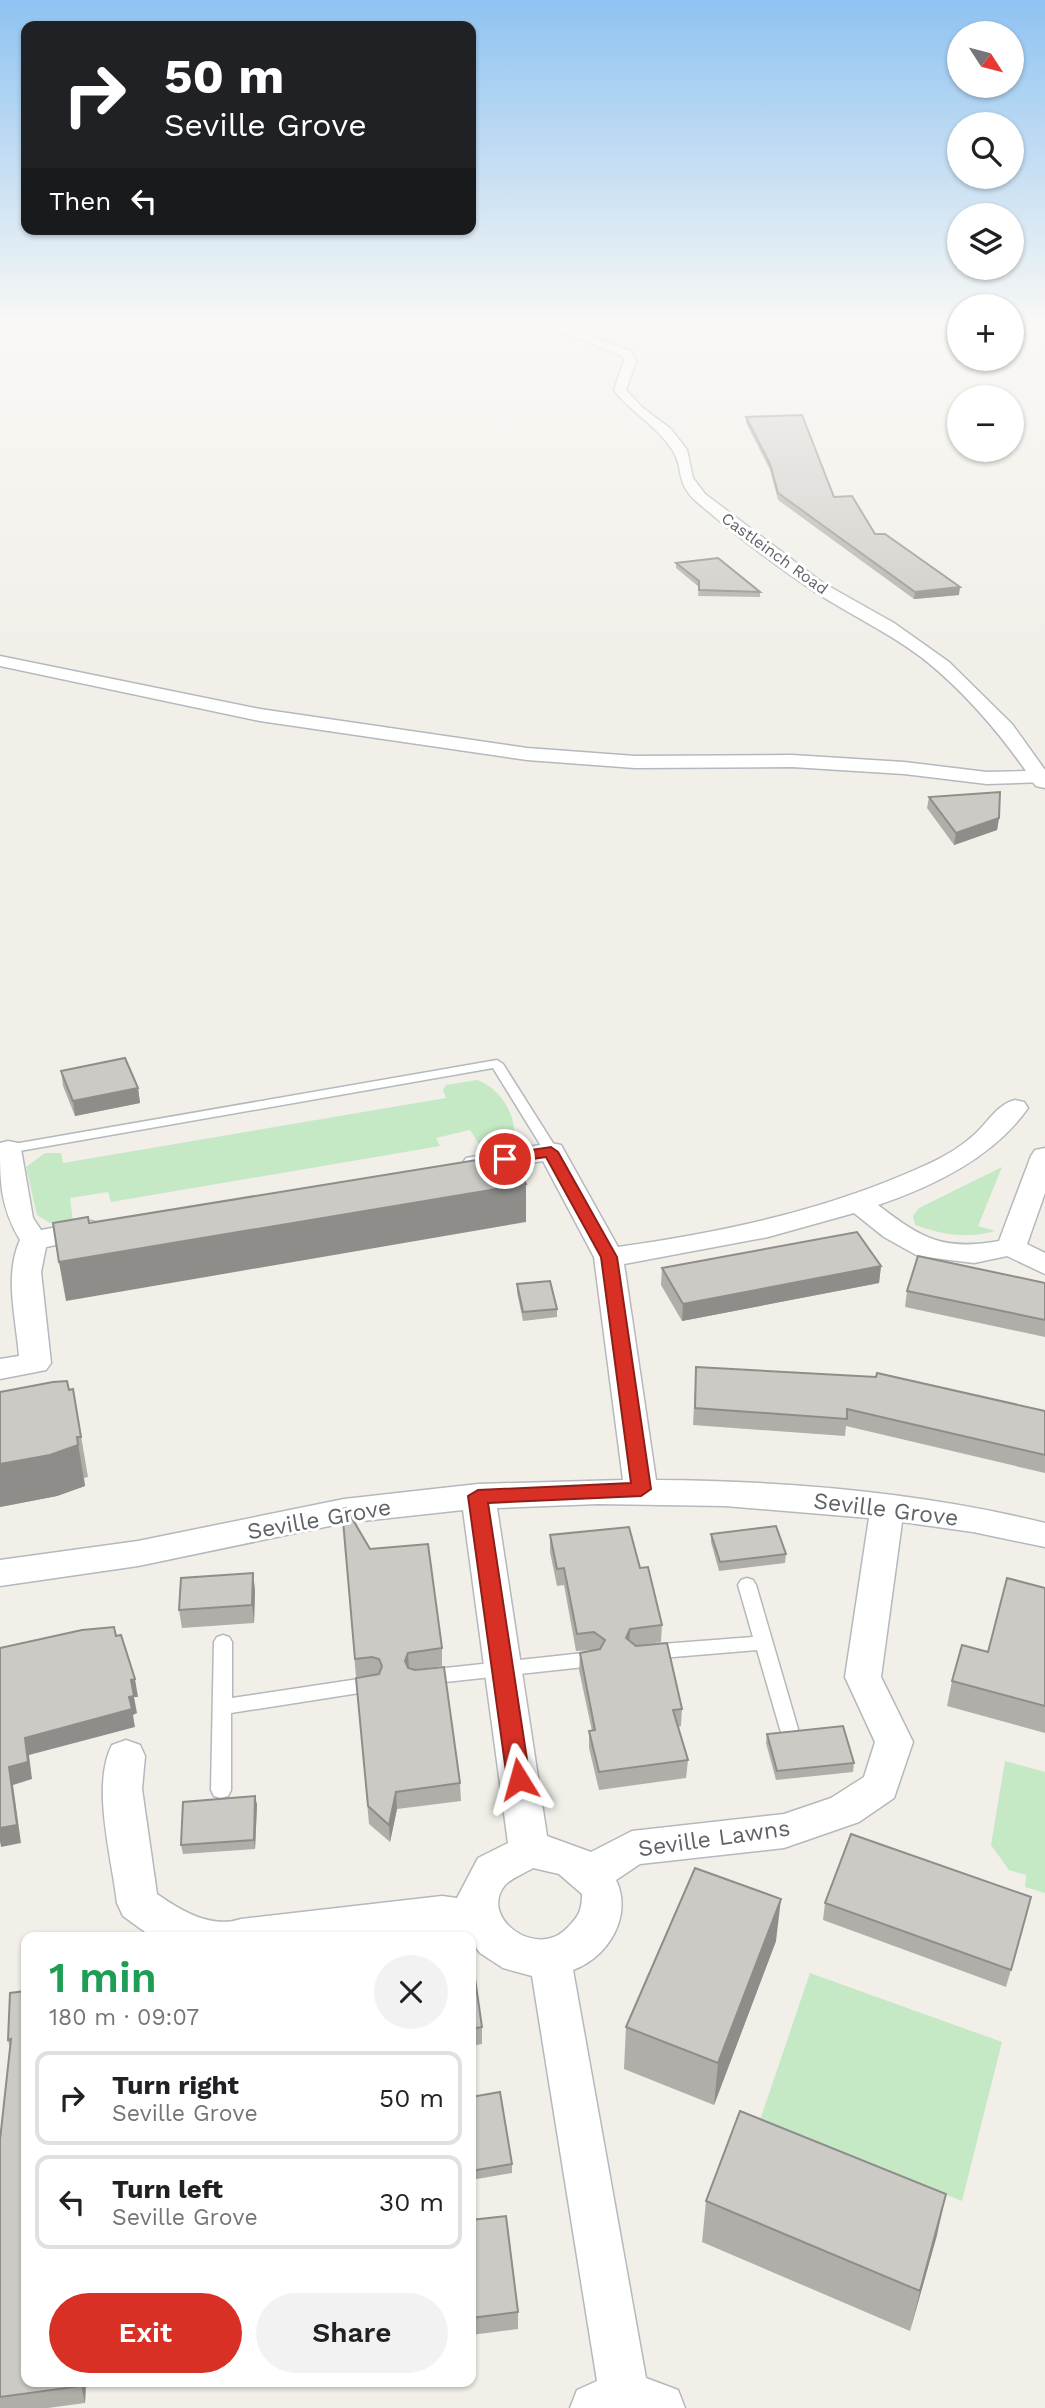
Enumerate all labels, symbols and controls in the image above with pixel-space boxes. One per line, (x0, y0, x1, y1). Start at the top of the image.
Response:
north arrow (947, 21, 1024, 98)
map controls (947, 21, 1024, 462)
text: 50 m (164, 47, 284, 105)
icon: right (49, 49, 140, 140)
text: Seville Grove (164, 106, 367, 144)
button: search (947, 112, 1024, 189)
icon: left (125, 182, 163, 220)
text: Then (49, 186, 111, 216)
button: layers (947, 203, 1024, 280)
button: + (947, 294, 1024, 371)
button: − (947, 385, 1024, 462)
street label: Castleinch Road (718, 508, 832, 598)
pin (475, 1129, 535, 1189)
icon: arrive (486, 1140, 524, 1178)
street label: Seville Grove (812, 1487, 960, 1532)
street label: Seville Grove (245, 1494, 393, 1545)
position arrow (482, 1742, 556, 1816)
street label: Seville Lawns (636, 1814, 792, 1863)
text: 1 min (49, 1953, 157, 2002)
button: close (374, 1955, 448, 2029)
text: 180 m · 09:07 (49, 2004, 199, 2031)
text: Turn right (112, 2070, 239, 2100)
icon: right (53, 2079, 91, 2117)
text: 50 m (379, 2083, 444, 2113)
text: Seville Grove (112, 2100, 258, 2127)
text: Turn left (112, 2174, 223, 2204)
icon: left (53, 2183, 91, 2221)
text: 30 m (379, 2187, 444, 2217)
text: Seville Grove (112, 2204, 258, 2231)
button: Exit (49, 2293, 242, 2373)
button: Share (256, 2293, 448, 2373)

